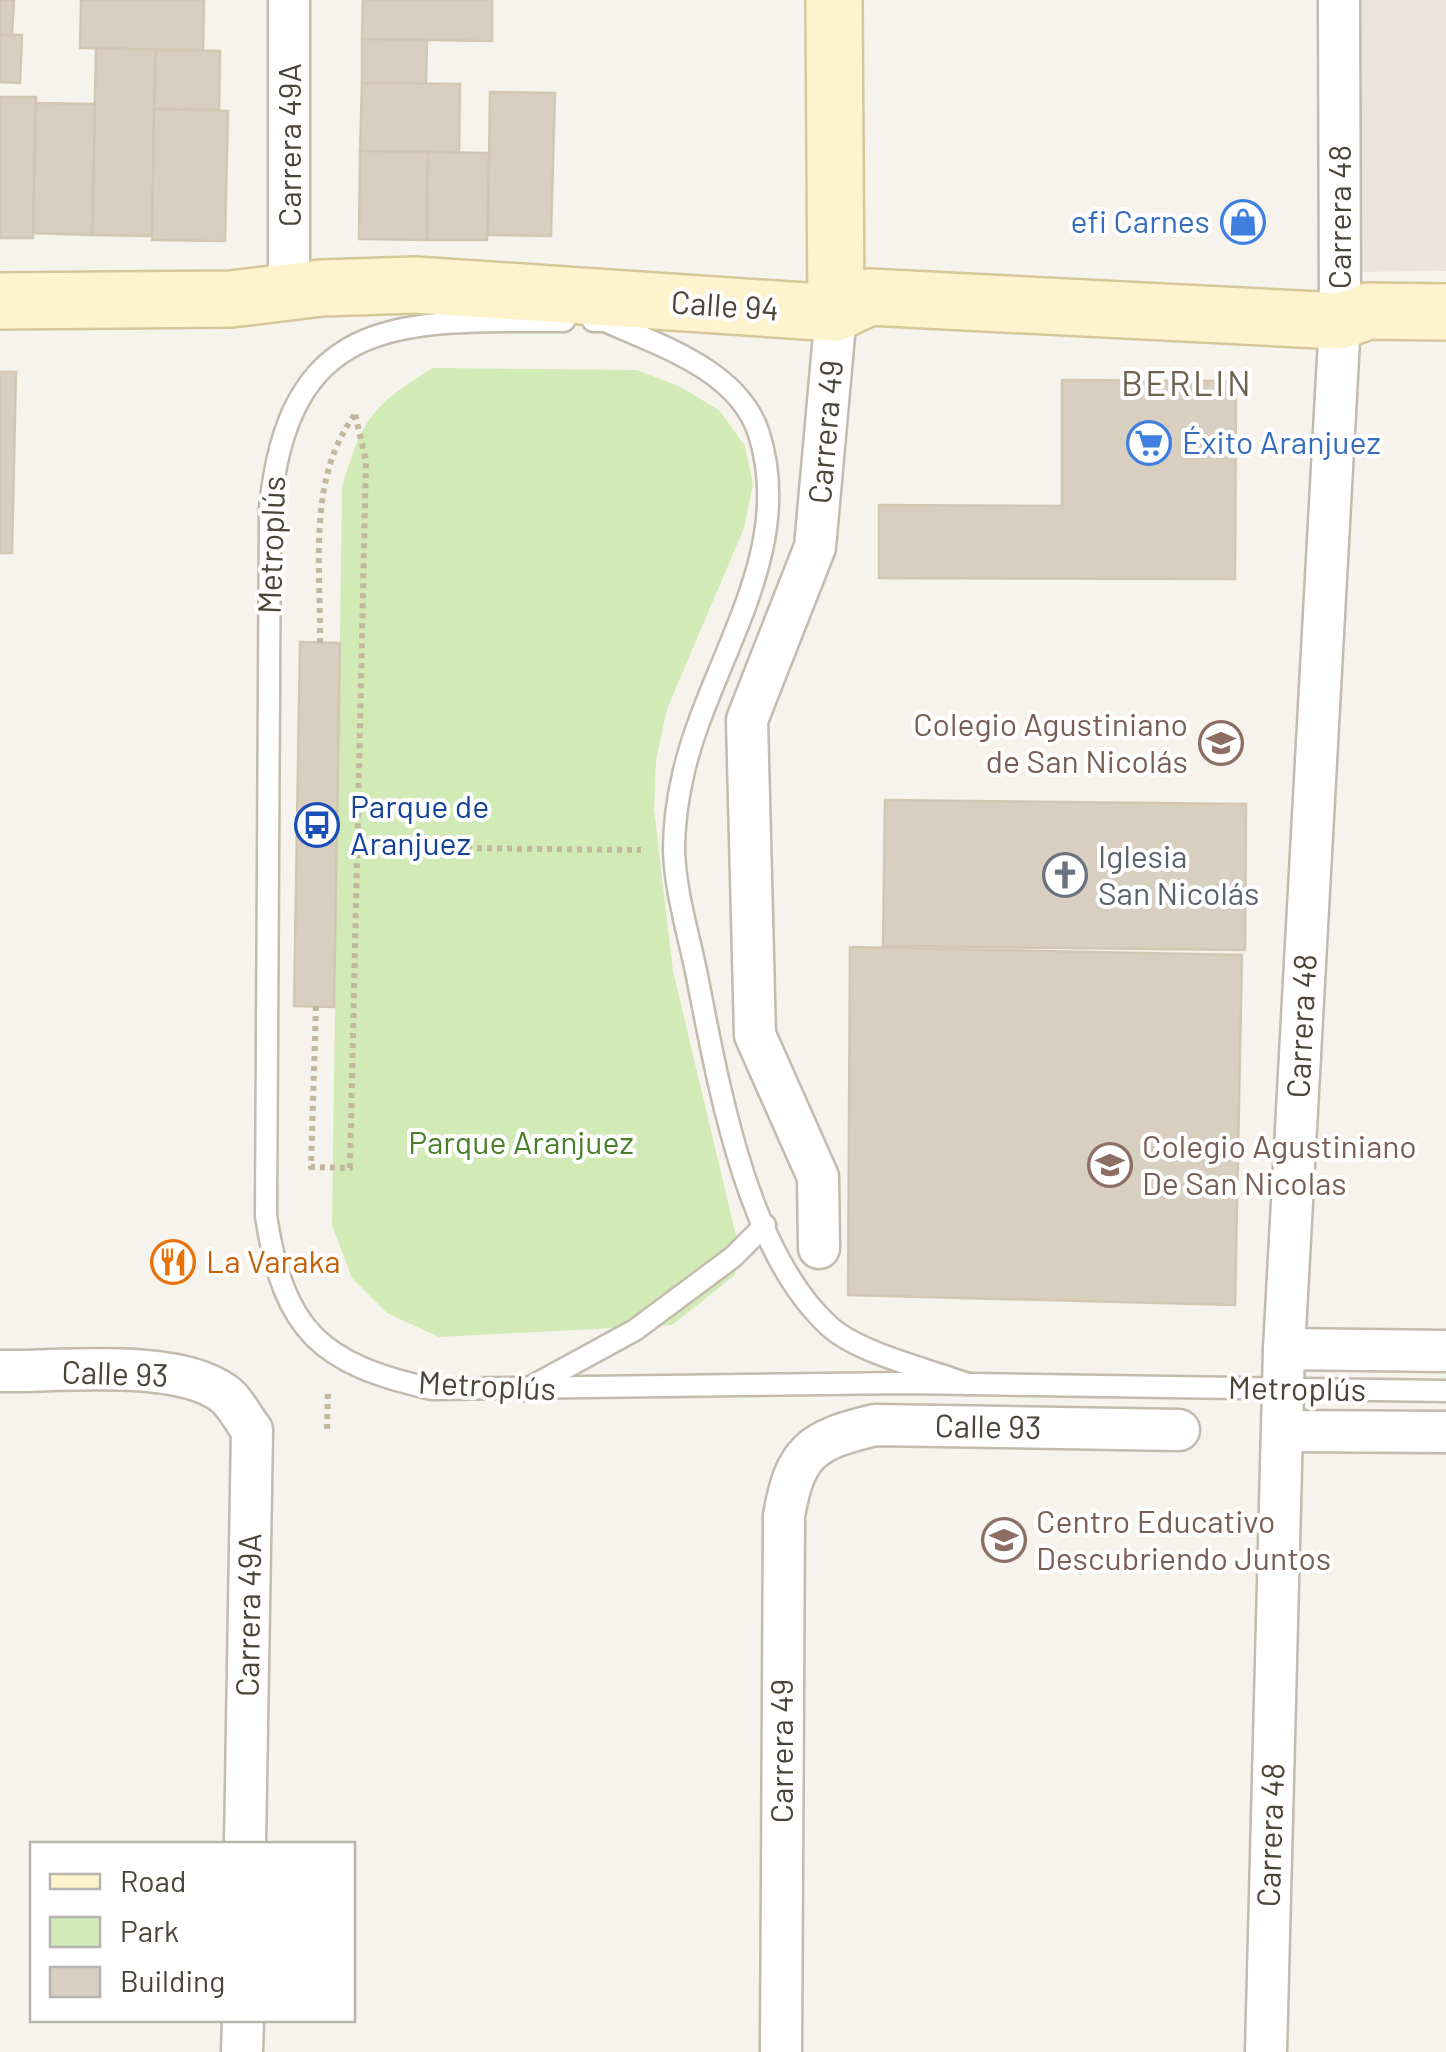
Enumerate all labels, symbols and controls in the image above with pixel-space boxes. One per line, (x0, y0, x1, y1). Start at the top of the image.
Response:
street label: Carrera 49A (269, 63, 307, 227)
street label: Carrera 48 (1319, 145, 1357, 289)
shop icon: efi Carnes (1220, 199, 1266, 245)
place label: efi Carnes (1071, 201, 1210, 239)
street label: Calle 94 (670, 281, 780, 327)
street label: Carrera 49 (799, 358, 849, 505)
district label: BERLIN (1121, 361, 1253, 403)
supermarket icon: Éxito Aranjuez (1126, 420, 1172, 466)
place label: Éxito Aranjuez (1182, 422, 1381, 460)
street label: Metroplús (249, 475, 291, 615)
place label: Colegio Agustiniano de San Nicolás (913, 704, 1188, 779)
school or university icon: Colegio Agustiniano de San Nicolás (1198, 720, 1244, 766)
place label: Parque de Aranjuez (350, 786, 489, 861)
bus stop icon: Parque de Aranjuez (294, 802, 340, 848)
place label: Iglesia San Nicolás (1098, 836, 1259, 911)
church icon: Iglesia San Nicolás (1042, 852, 1088, 898)
street label: Carrera 48 (1277, 953, 1323, 1099)
park label: Parque Aranjuez (408, 1122, 634, 1160)
place label: Colegio Agustiniano De San Nicolas (1142, 1126, 1417, 1201)
school or university icon: Colegio Agustiniano De San Nicolas (1087, 1142, 1133, 1188)
restaurant icon: La Varaka (150, 1239, 196, 1285)
place label: La Varaka (206, 1241, 341, 1279)
street label: Calle 93 (61, 1351, 169, 1393)
street label: Metroplús (417, 1361, 557, 1407)
street label: Metroplús (1228, 1367, 1366, 1407)
street label: Calle 93 (934, 1405, 1042, 1445)
place label: Centro Educativo Descubriendo Juntos (1036, 1501, 1331, 1576)
school or university icon: Centro Educativo Descubriendo Juntos (981, 1517, 1027, 1563)
street label: Carrera 49A (227, 1533, 267, 1697)
street label: Carrera 49 (761, 1679, 799, 1823)
street label: Carrera 48 (1247, 1762, 1291, 1908)
legend (30, 1842, 355, 2022)
text: Road (120, 1862, 186, 1898)
text: Park (120, 1912, 179, 1948)
text: Building (120, 1962, 225, 1998)

